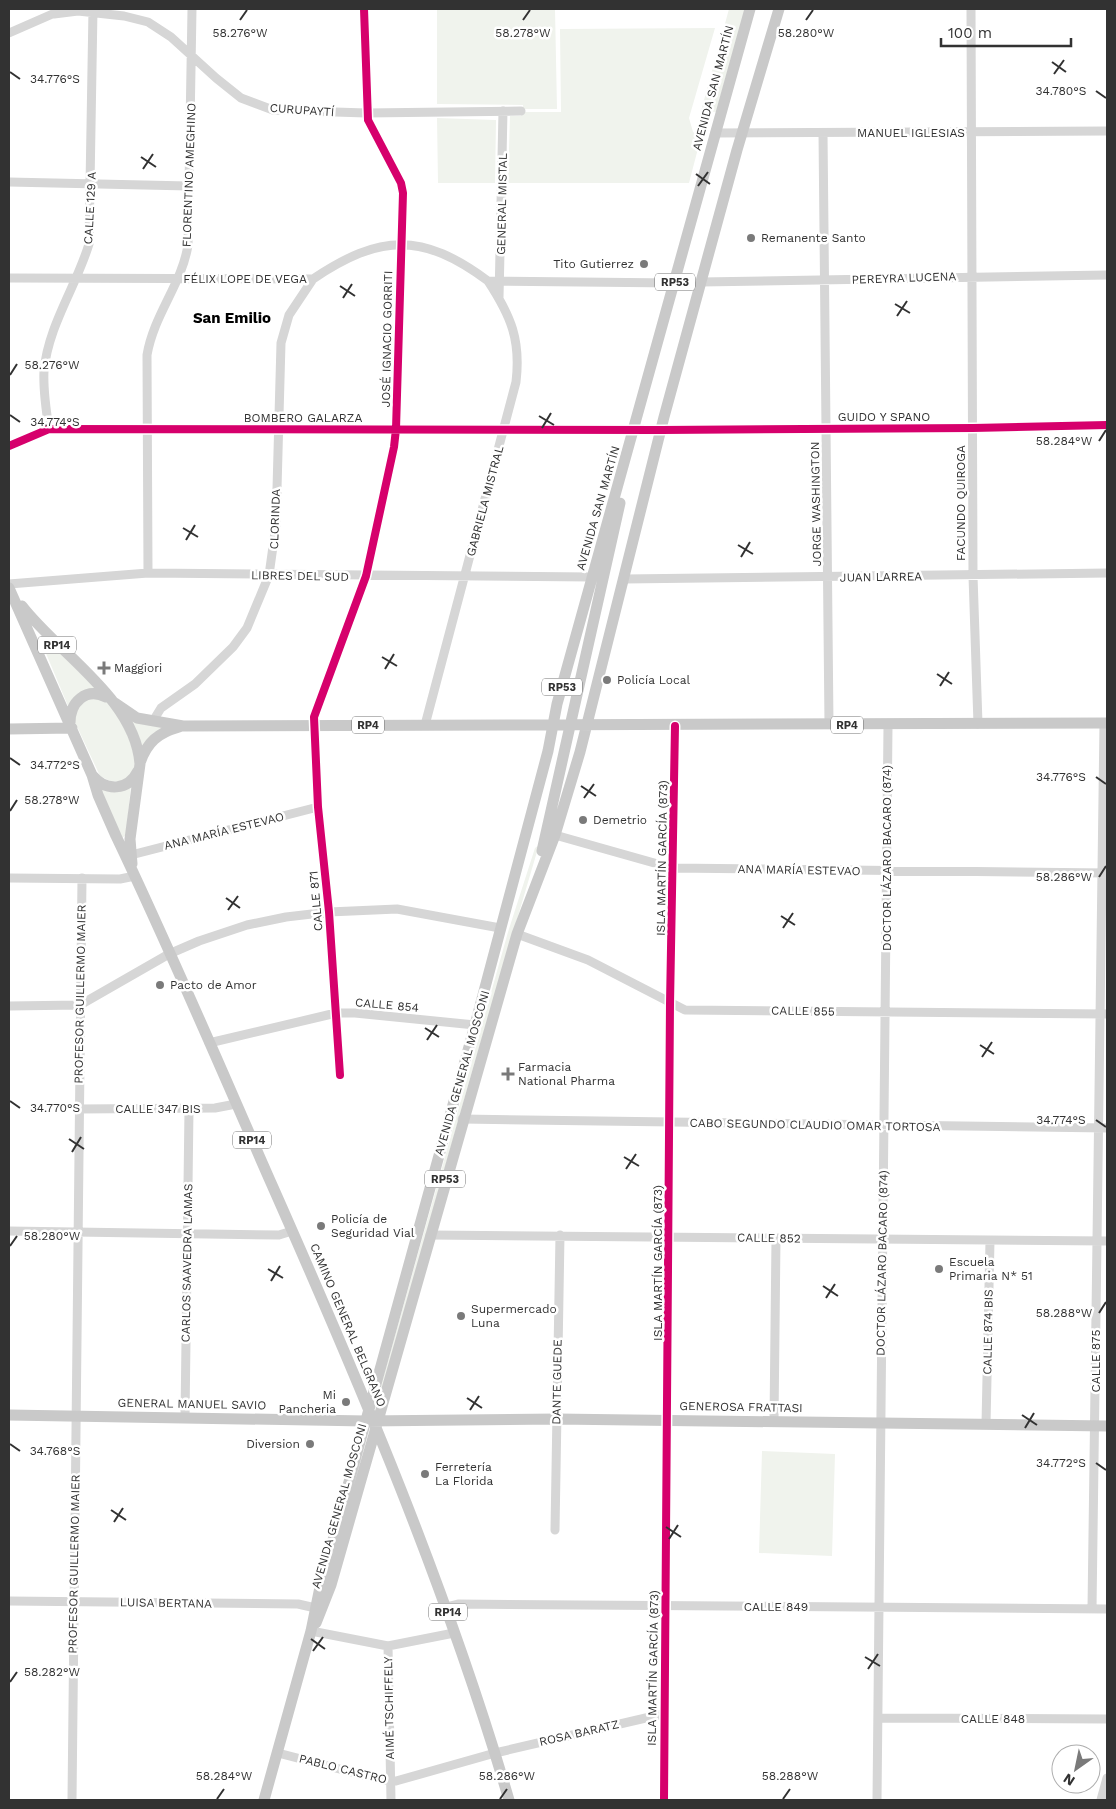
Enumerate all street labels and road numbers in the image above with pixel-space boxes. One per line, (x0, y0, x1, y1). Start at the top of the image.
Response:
street label: AVENIDA SAN MARTÍN (690, 24, 736, 152)
street label: CURUPAYTÍ (269, 101, 335, 119)
street label: FLORENTINO AMEGHINO (179, 103, 199, 247)
street label: MANUEL IGLESIAS (857, 126, 965, 140)
street label: GENERAL MISTAL (494, 153, 510, 255)
street label: CALLE 129 A (81, 171, 99, 245)
street label: PEREYRA LUCENA (851, 269, 957, 287)
street label: JOSÉ IGNACIO GORRITI (379, 271, 395, 407)
street label: FÉLIX LOPE DE VEGA (183, 272, 307, 286)
road number: RP53 (655, 274, 695, 290)
street label: GUIDO Y SPANO (838, 410, 930, 424)
street label: BOMBERO GALARZA (244, 411, 362, 425)
street label: JORGE WASHINGTON (808, 441, 824, 567)
street label: GABRIELA MISTRAL (464, 444, 506, 558)
street label: AVENIDA SAN MARTÍN (574, 444, 622, 572)
street label: FACUNDO QUIROGA (954, 445, 968, 561)
street label: CLORINDA (267, 488, 283, 550)
street label: LIBRES DEL SUD (251, 568, 349, 584)
street label: JUAN LARREA (840, 569, 922, 585)
road number: RP14 (38, 636, 76, 654)
road number: RP53 (542, 679, 582, 696)
road number: RP4 (352, 716, 384, 734)
road number: RP4 (831, 716, 863, 734)
street label: DOCTOR LÁZARO BACARO (874) (880, 765, 894, 951)
street label: ISLA MARTÍN GARCÍA (873) (654, 780, 670, 936)
street label: ANA MARÍA ESTEVAO (163, 809, 285, 853)
street label: ANA MARÍA ESTEVAO (737, 862, 861, 878)
street label: CALLE 871 (306, 870, 326, 932)
street label: PROFESOR GUILLERMO MAIER (71, 904, 89, 1084)
street label: AVENIDA GENERAL MOSCONI (432, 989, 492, 1157)
street label: CALLE 854 (355, 995, 419, 1015)
street label: CALLE 855 (771, 1003, 835, 1019)
street label: CALLE 347 BIS (115, 1102, 201, 1116)
street label: CABO SEGUNDO CLAUDIO OMAR TORTOSA (689, 1116, 941, 1134)
road number: RP14 (233, 1132, 271, 1148)
road number: RP53 (425, 1170, 465, 1188)
street label: DOCTOR LÁZARO BACARO (874) (873, 1170, 891, 1356)
street label: CARLOS SAAVEDRA LAMAS (179, 1183, 195, 1343)
street label: ISLA MARTÍN GARCÍA (873) (651, 1185, 665, 1341)
street label: CALLE 852 (737, 1230, 801, 1246)
street label: CAMINO GENERAL BELGRANO (307, 1241, 389, 1409)
street label: CALLE 874 BIS (980, 1289, 996, 1375)
street label: CALLE 875 (1089, 1330, 1103, 1392)
street label: DANTE GUEDE (549, 1339, 565, 1425)
street label: GENERAL MANUEL SAVIO (117, 1396, 267, 1412)
street label: GENEROSA FRATTASI (679, 1399, 803, 1415)
street label: AVENIDA GENERAL MOSCONI (309, 1422, 369, 1590)
street label: PROFESOR GUILLERMO MAIER (65, 1474, 83, 1654)
street label: ISLA MARTÍN GARCÍA (873) (645, 1590, 661, 1746)
street label: LUISA BERTANA (120, 1595, 212, 1611)
street label: CALLE 849 (744, 1600, 808, 1614)
road number: RP14 (429, 1604, 467, 1620)
street label: AIMÉ TSCHIFFELY (381, 1656, 397, 1760)
street label: CALLE 848 (961, 1712, 1025, 1726)
street label: ROSA BARATZ (538, 1717, 620, 1749)
street label: PABLO CASTRO (298, 1751, 388, 1787)

